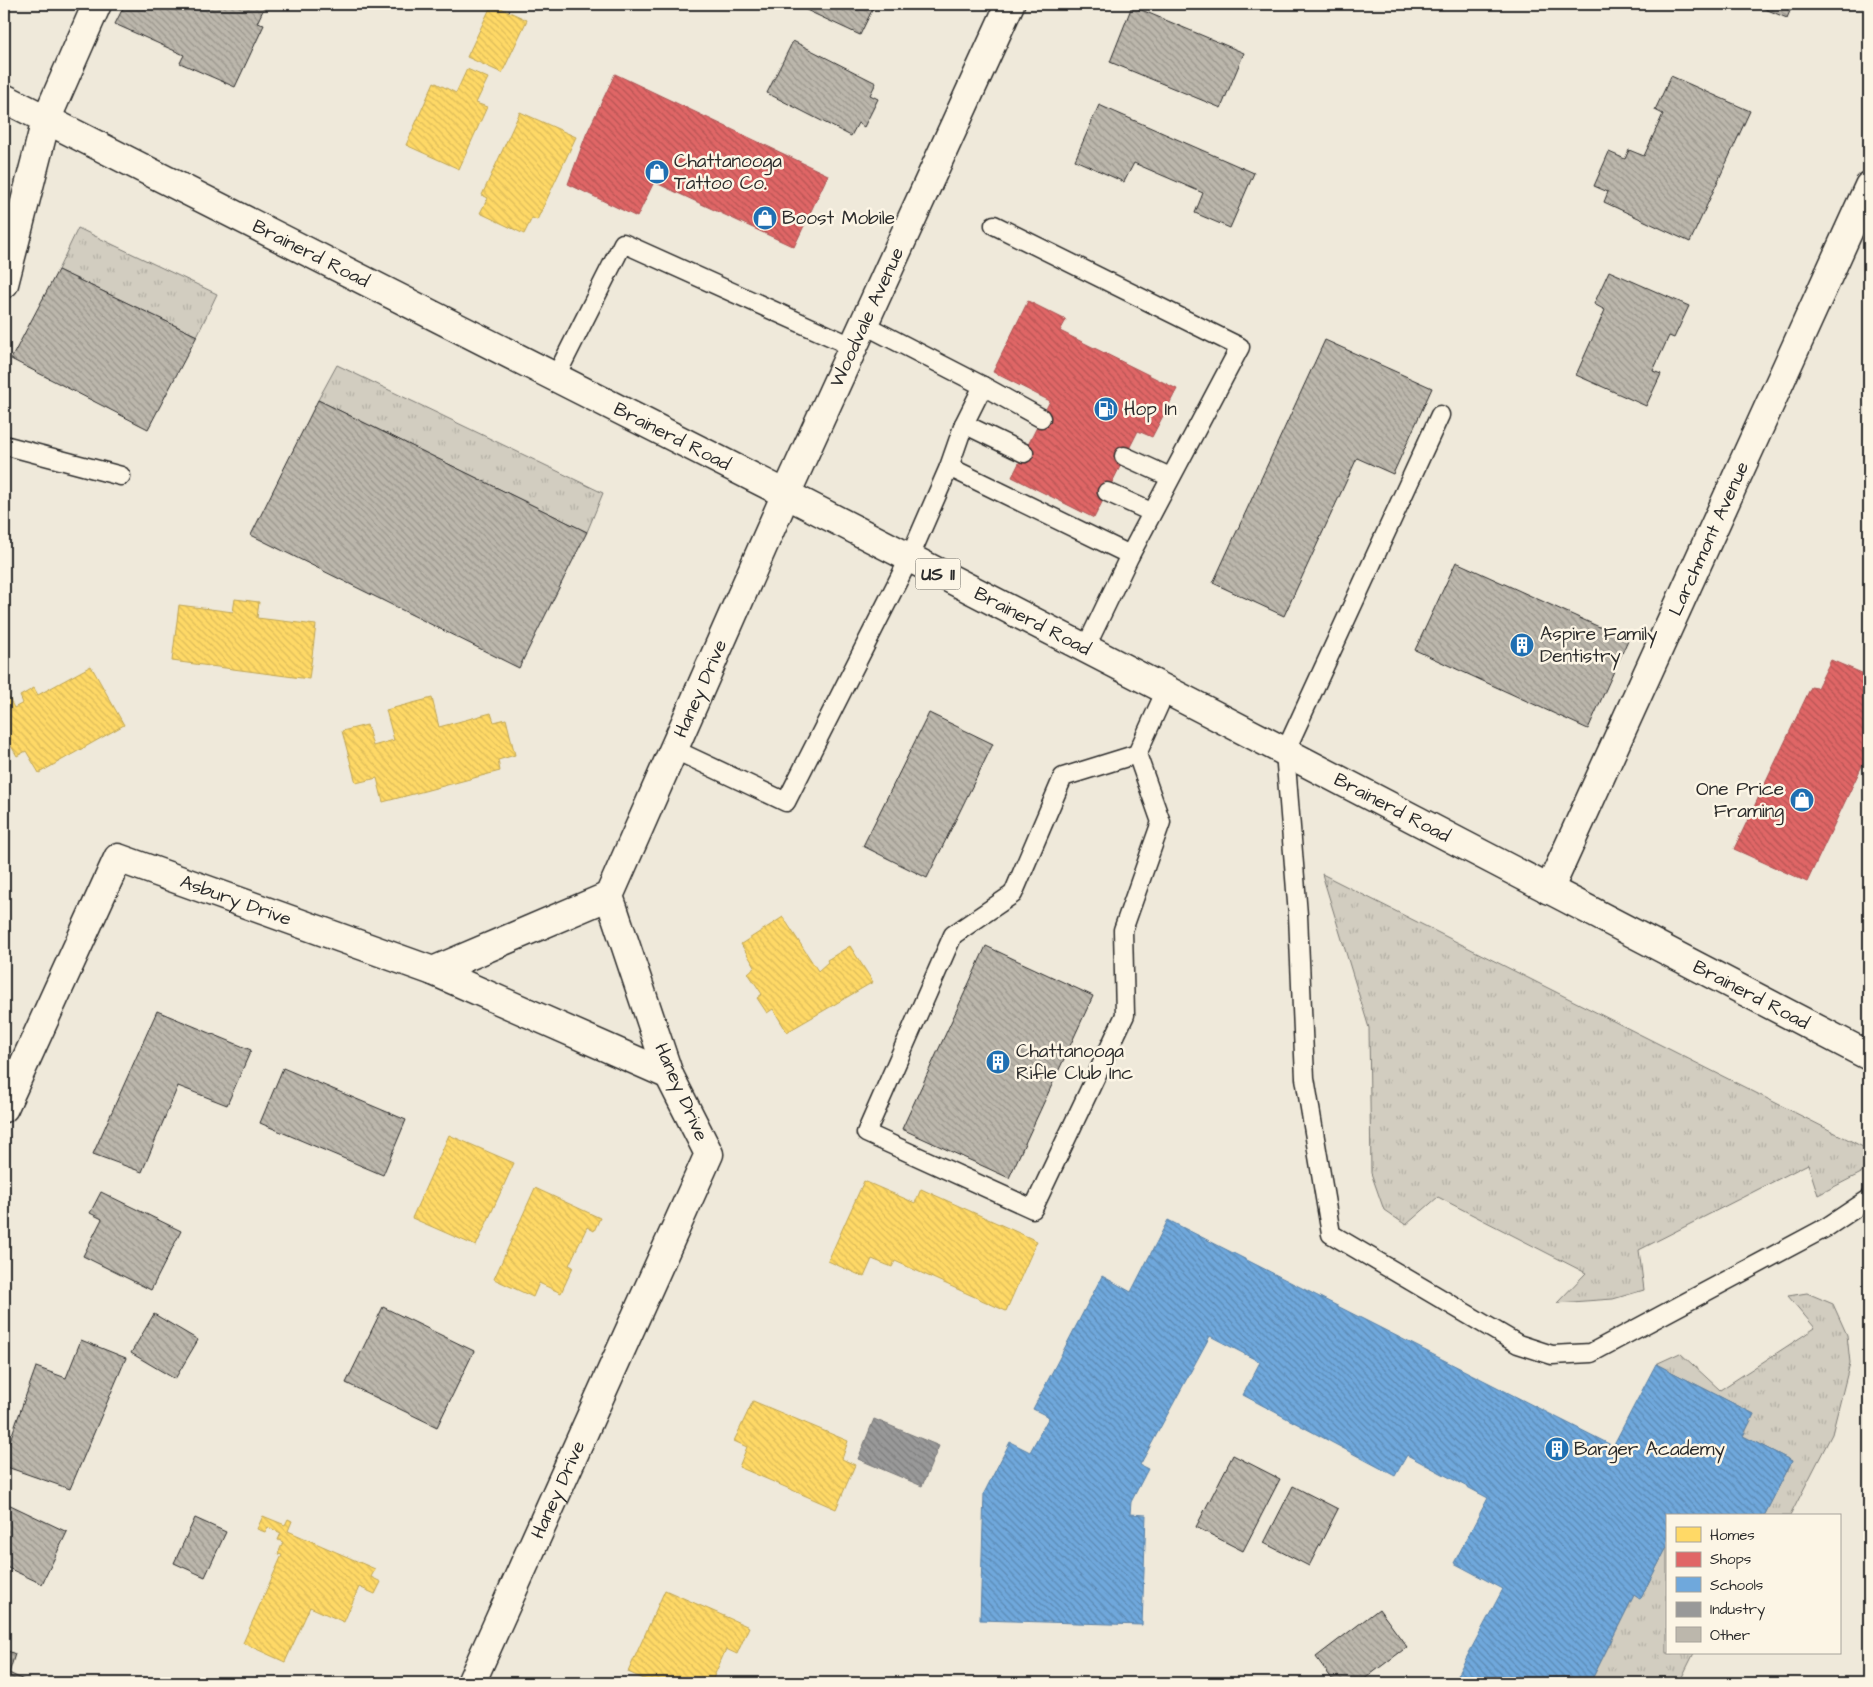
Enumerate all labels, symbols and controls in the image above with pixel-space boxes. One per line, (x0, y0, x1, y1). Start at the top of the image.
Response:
place label: Chattanooga Tattoo Co. (674, 148, 782, 197)
shop icon: Chattanooga Tattoo Co. (644, 159, 670, 185)
shop icon: Boost Mobile (752, 205, 778, 231)
place label: Boost Mobile (782, 205, 895, 232)
street label: Brainerd Road (248, 212, 374, 294)
street label: Woodvale Avenue (823, 243, 911, 392)
street label: Brainerd Road (609, 395, 736, 477)
fuel station icon: Hop In (1093, 396, 1119, 422)
place label: Hop In (1124, 396, 1177, 423)
street label: Larchmont Avenue (1662, 457, 1756, 620)
road number: US 11 (916, 558, 960, 590)
street label: Brainerd Road (970, 580, 1096, 663)
place label: Aspire Family Dentistry (1540, 621, 1658, 671)
building icon: Aspire Family Dentistry (1509, 632, 1535, 658)
street label: Haney Drive (667, 635, 734, 742)
street label: Brainerd Road (1329, 766, 1455, 849)
place label: One Price Framing (1696, 776, 1784, 826)
shop icon: One Price Framing (1789, 787, 1815, 813)
street label: Asbury Drive (177, 868, 295, 933)
street label: Brainerd Road (1688, 953, 1814, 1036)
place label: Chattanooga Rifle Club Inc (1016, 1038, 1133, 1087)
street label: Haney Drive (646, 1039, 715, 1146)
building icon: Chattanooga Rifle Club Inc (985, 1049, 1011, 1075)
street label: Haney Drive (524, 1436, 592, 1543)
building icon: Barger Academy (1544, 1436, 1570, 1462)
place label: Barger Academy (1574, 1436, 1725, 1464)
legend (1666, 1514, 1840, 1654)
text: Homes (1710, 1525, 1755, 1546)
text: Shops (1710, 1549, 1752, 1570)
text: Schools (1710, 1575, 1764, 1596)
text: Industry (1710, 1599, 1765, 1621)
text: Other (1710, 1625, 1750, 1646)

